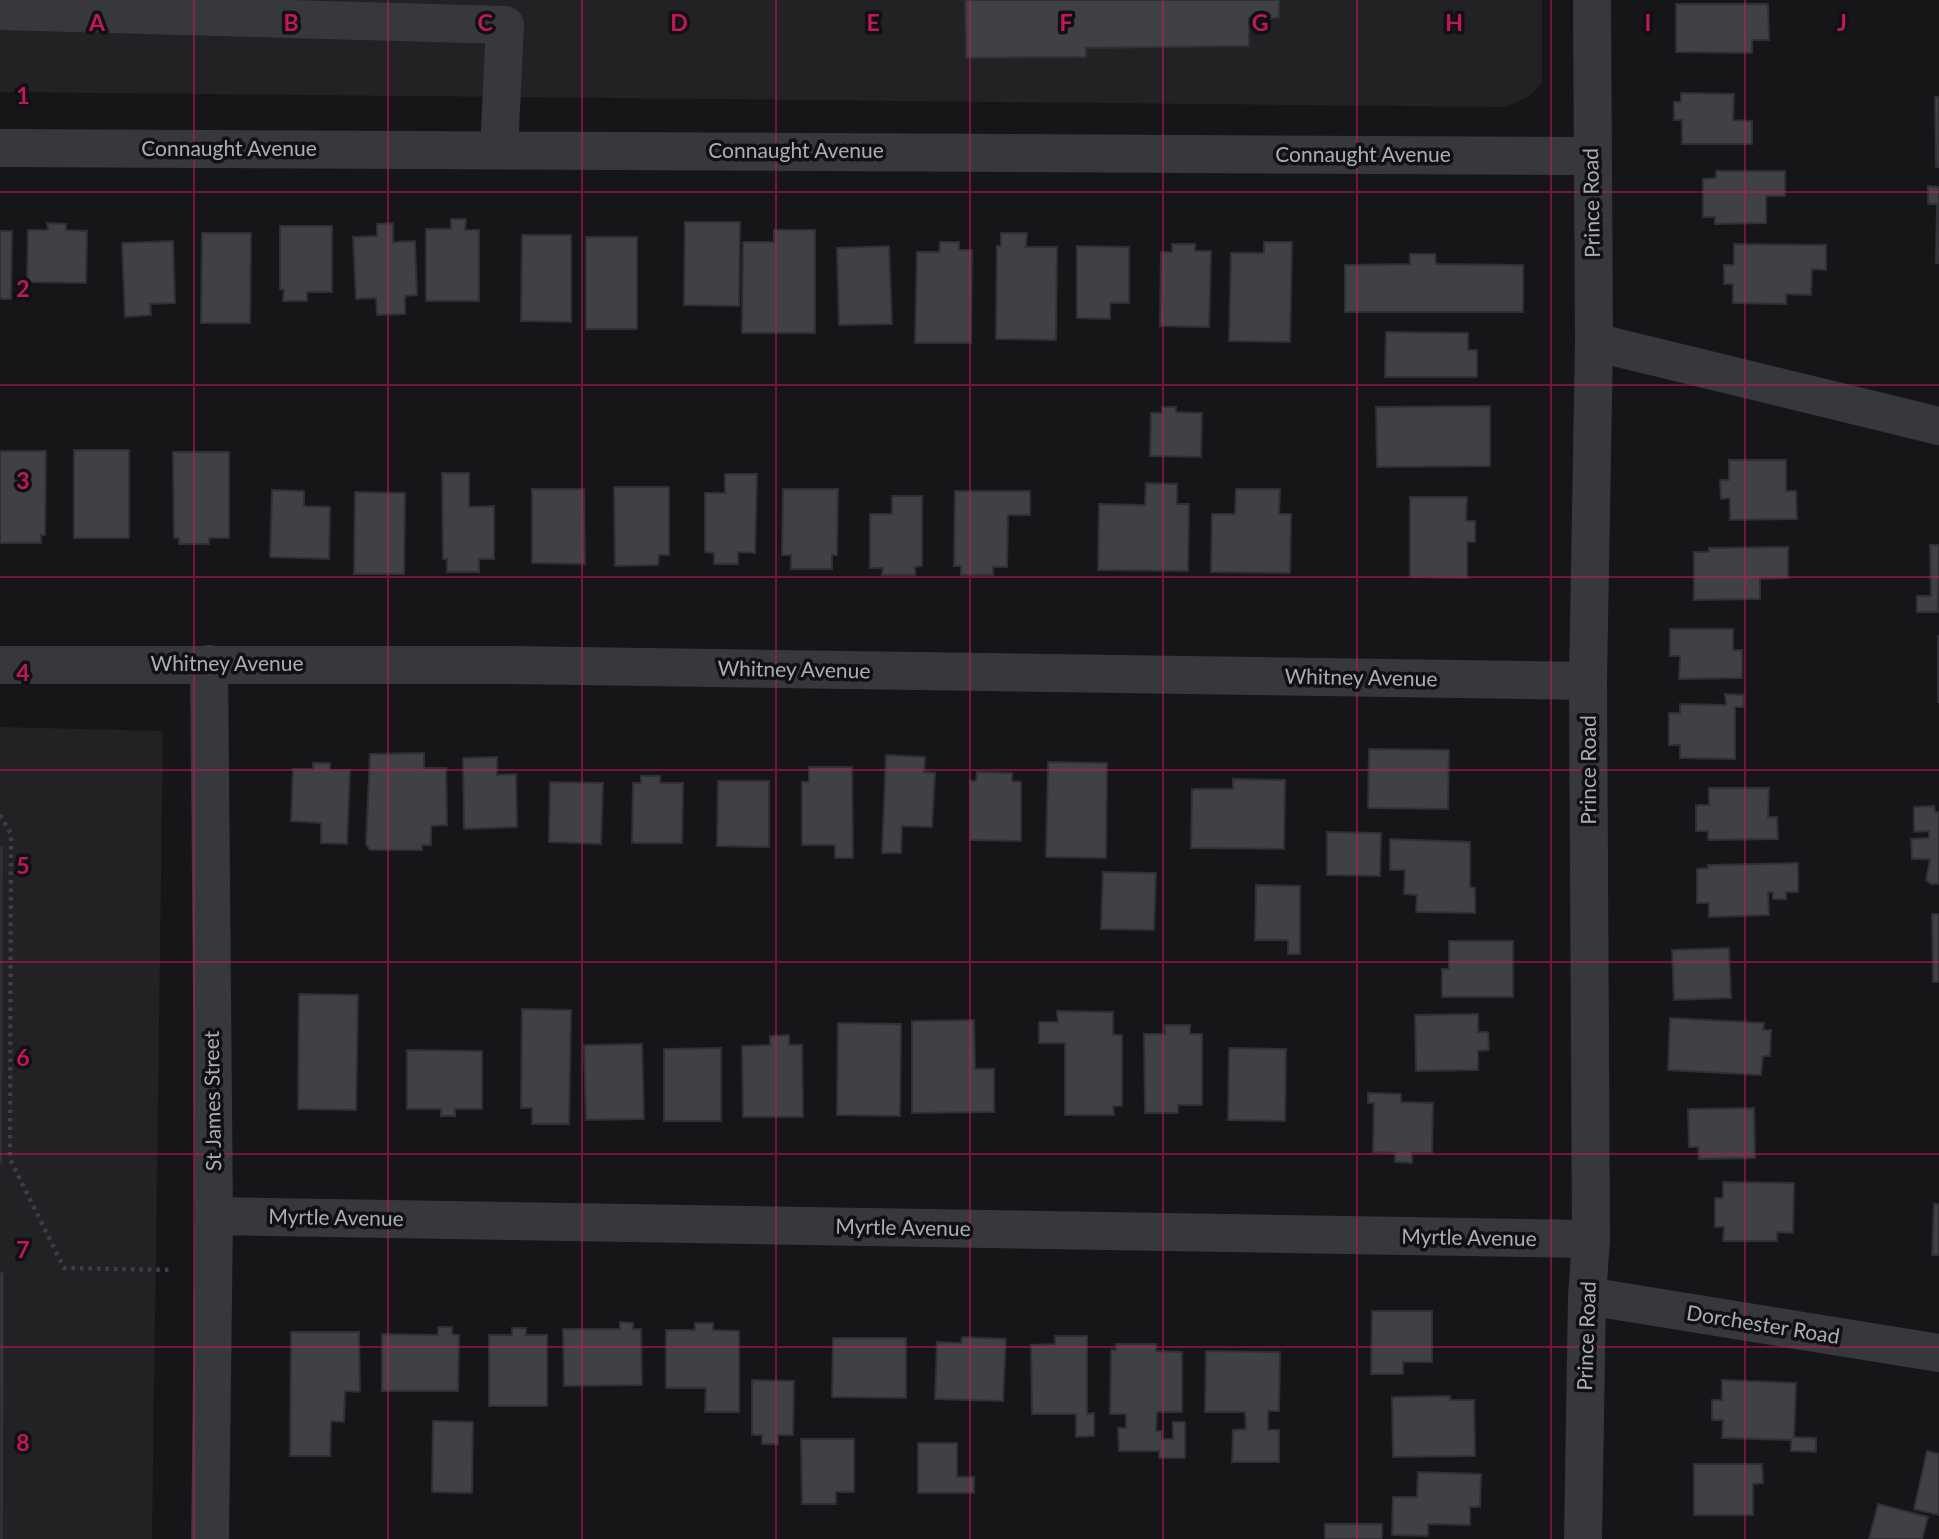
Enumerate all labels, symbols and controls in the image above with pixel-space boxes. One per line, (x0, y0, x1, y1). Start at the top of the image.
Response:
text: A (88, 8, 106, 36)
text: B (283, 8, 299, 36)
text: C (477, 8, 493, 36)
text: D (670, 8, 688, 36)
text: E (866, 8, 880, 36)
text: F (1059, 8, 1073, 36)
text: G (1252, 8, 1268, 36)
text: H (1445, 8, 1463, 36)
text: I (1645, 8, 1651, 36)
text: J (1837, 8, 1847, 36)
text: 1 (16, 81, 30, 109)
street label: Connaught Avenue (141, 135, 317, 160)
street label: Connaught Avenue (708, 137, 884, 162)
street label: Connaught Avenue (1275, 141, 1451, 166)
street label: Prince Road (1577, 148, 1604, 258)
text: 2 (16, 274, 30, 302)
text: 3 (16, 466, 30, 494)
street label: Whitney Avenue (151, 650, 303, 675)
street label: Whitney Avenue (717, 655, 871, 682)
text: 4 (16, 658, 30, 686)
street label: Whitney Avenue (1284, 663, 1438, 690)
street label: Prince Road (1575, 715, 1600, 825)
text: 5 (16, 851, 30, 879)
street label: St James Street (198, 1030, 225, 1171)
text: 6 (16, 1043, 30, 1071)
street label: Myrtle Avenue (268, 1203, 404, 1230)
street label: Myrtle Avenue (835, 1213, 971, 1240)
street label: Myrtle Avenue (1401, 1223, 1537, 1250)
text: 7 (16, 1235, 30, 1263)
street label: Prince Road (1571, 1281, 1600, 1391)
street label: Dorchester Road (1685, 1299, 1842, 1348)
text: 8 (16, 1428, 30, 1456)

